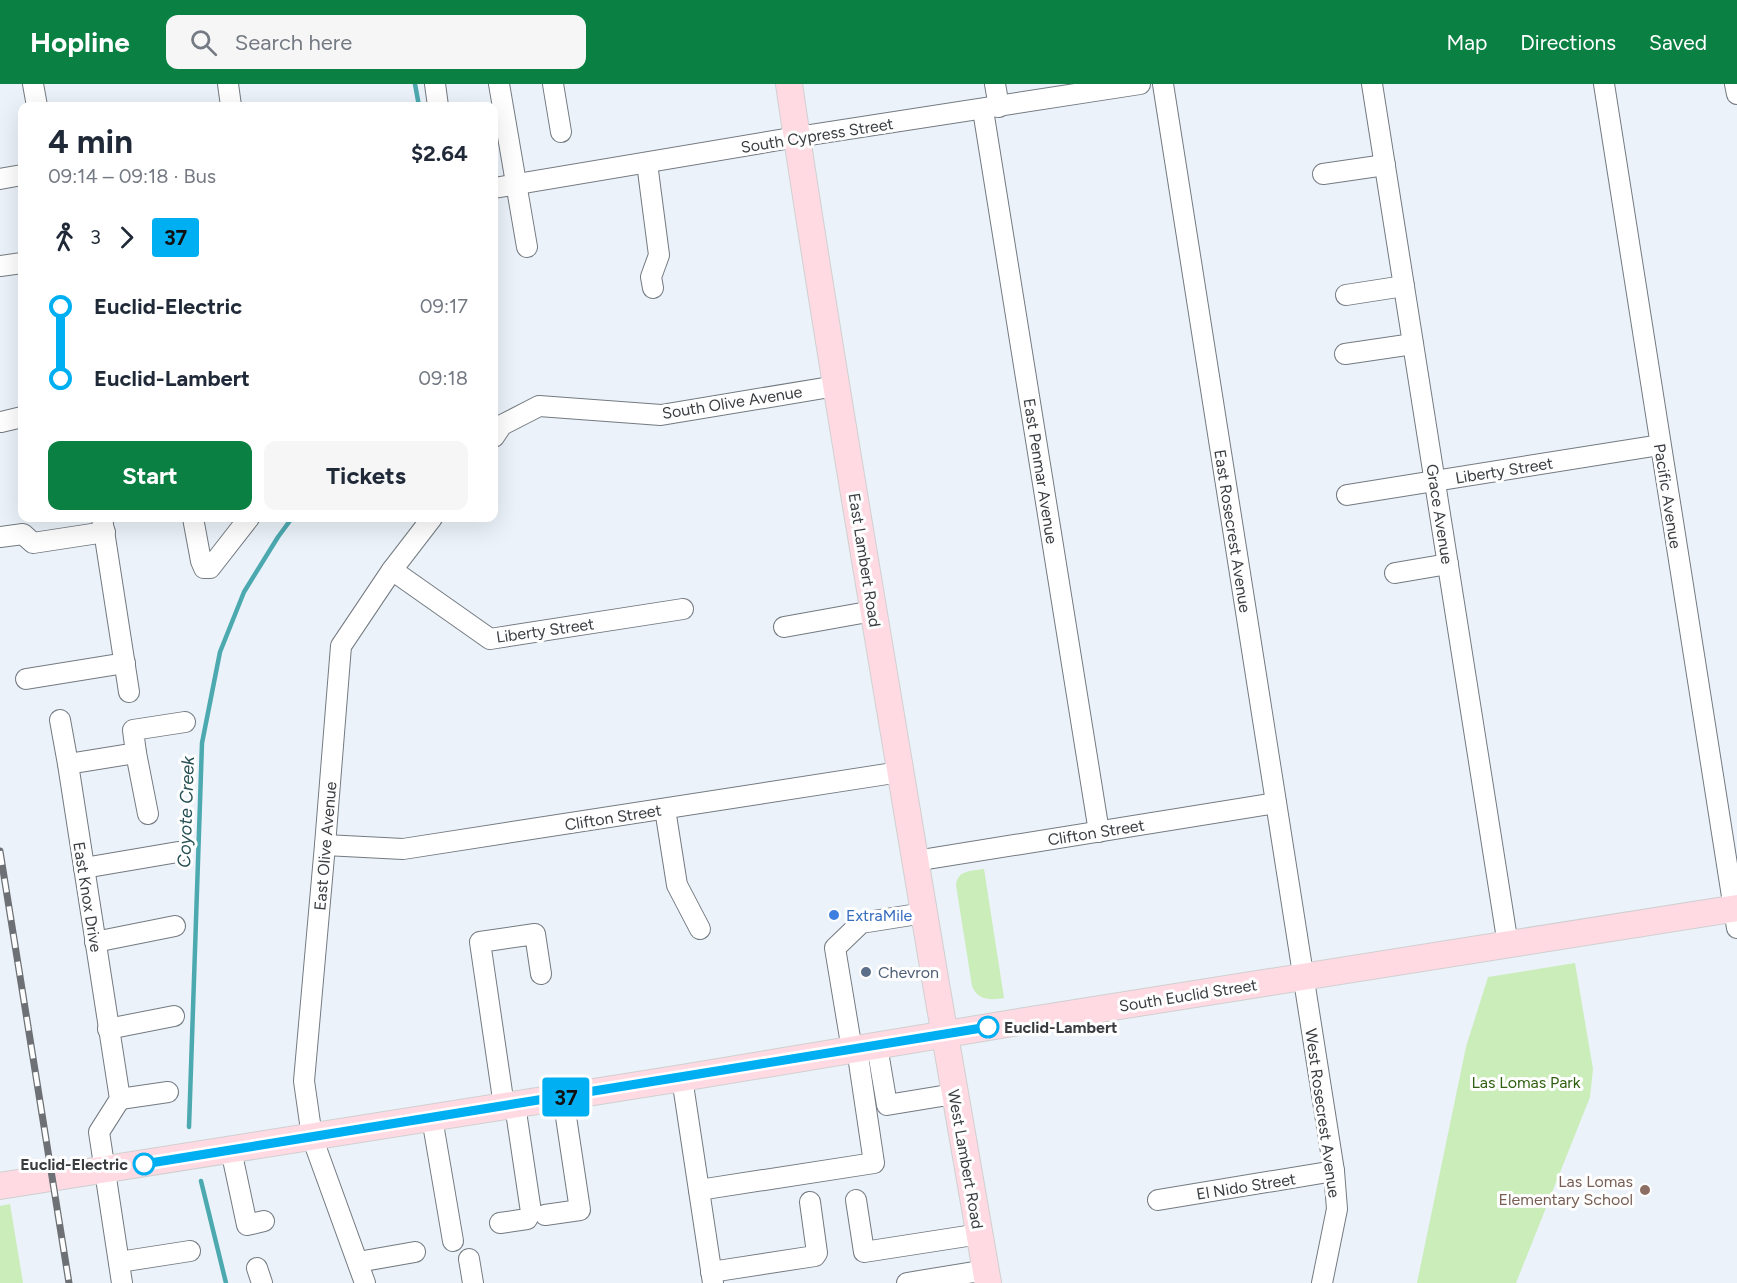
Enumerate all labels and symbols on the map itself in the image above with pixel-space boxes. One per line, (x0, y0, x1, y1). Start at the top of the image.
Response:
street label: South Cypress Street (739, 114, 895, 157)
street label: South Olive Avenue (661, 382, 804, 423)
street label: East Penmar Avenue (1020, 397, 1061, 545)
street label: Pacific Avenue (1650, 442, 1685, 550)
street label: East Rosecrest Avenue (1210, 448, 1255, 614)
street label: Liberty Street (1454, 453, 1554, 488)
street label: Grace Avenue (1422, 463, 1457, 566)
street label: East Lambert Road (845, 492, 884, 629)
street label: Liberty Street (495, 614, 595, 647)
water label: Coyote Creek (173, 755, 199, 868)
street label: East Olive Avenue (310, 780, 341, 911)
street label: Clifton Street (563, 800, 663, 835)
street label: Clifton Street (1046, 815, 1146, 850)
street label: East Knox Drive (69, 841, 106, 954)
place label: ExtraMile (846, 906, 912, 925)
marker: ExtraMile (827, 908, 841, 922)
place label: Chevron (878, 963, 939, 982)
marker: Chevron (859, 965, 873, 979)
street label: South Euclid Street (1118, 975, 1258, 1016)
marker: Euclid-Lambert (977, 1016, 999, 1038)
place label: Euclid-Lambert (1004, 1018, 1117, 1037)
street label: West Rosecrest Avenue (1301, 1027, 1344, 1199)
park label: Las Lomas Park (1471, 1073, 1581, 1092)
line badge: 37 (539, 1078, 593, 1116)
street label: West Lambert Road (944, 1088, 987, 1230)
marker: Euclid-Electric (133, 1153, 155, 1175)
place label: Euclid-Electric (20, 1155, 128, 1174)
street label: El Nido Street (1195, 1169, 1297, 1204)
place label: Las Lomas Elementary School (1499, 1172, 1633, 1209)
marker: Las Lomas Elementary School (1638, 1183, 1652, 1197)

